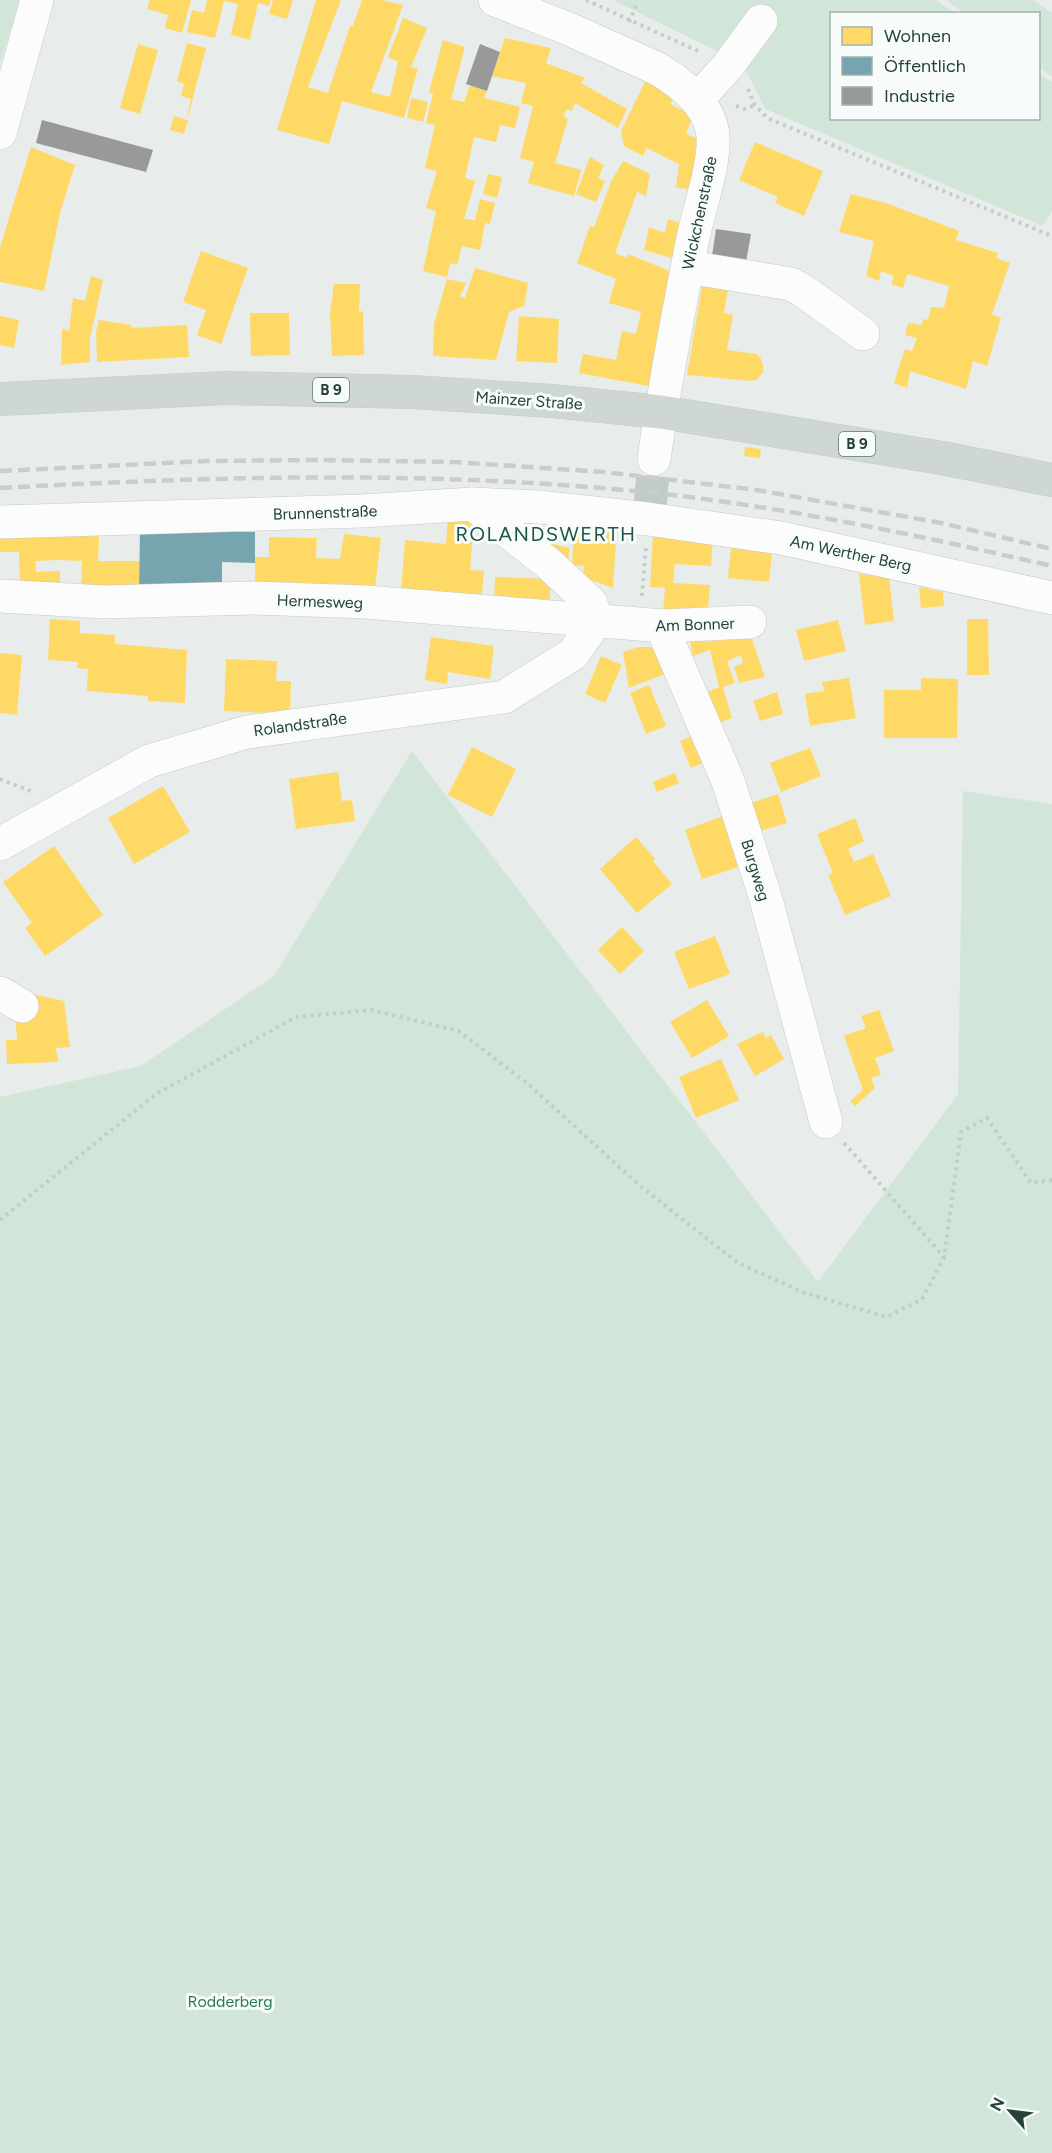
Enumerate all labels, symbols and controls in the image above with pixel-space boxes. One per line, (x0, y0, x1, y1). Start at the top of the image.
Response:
legend (830, 12, 1040, 120)
text: Wohnen (884, 25, 951, 47)
text: Öffentlich (884, 55, 966, 77)
text: Industrie (884, 85, 955, 107)
street label: Wickchenstraße (678, 154, 721, 272)
road number: B 9 (313, 378, 349, 402)
street label: Mainzer Straße (475, 387, 583, 414)
road number: B 9 (839, 432, 875, 456)
street label: Brunnenstraße (272, 501, 378, 524)
district label: ROLANDSWERTH (455, 522, 637, 546)
street label: Am Werther Berg (788, 531, 913, 576)
street label: Hermesweg (276, 590, 364, 613)
street label: Am Bonner (655, 614, 736, 635)
street label: Rolandstraße (252, 709, 348, 740)
street label: Burgweg (737, 837, 774, 904)
park label: Rodderberg (187, 1992, 273, 2011)
north arrow (980, 2081, 1040, 2141)
text: N (986, 2094, 1008, 2114)

